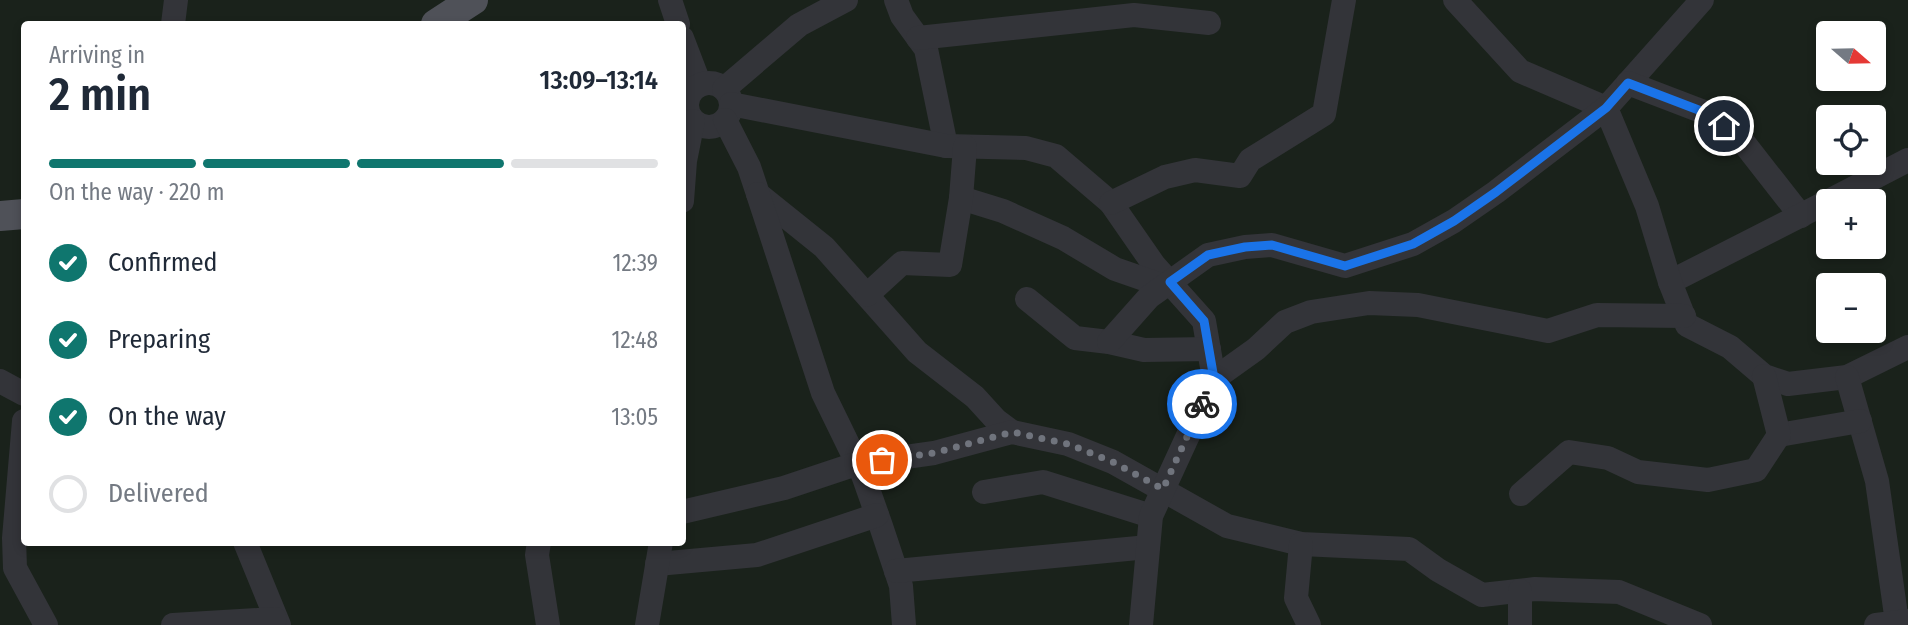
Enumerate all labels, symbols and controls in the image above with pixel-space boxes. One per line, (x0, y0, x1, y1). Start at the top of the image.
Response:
north arrow (1816, 21, 1886, 91)
map controls (1816, 21, 1886, 343)
text: Arriving in (49, 41, 145, 69)
text: 13:09–13:14 (540, 65, 658, 96)
text: 2 min (49, 67, 151, 122)
pin (1694, 96, 1754, 156)
button: locate (1816, 105, 1886, 175)
icon: home (1705, 107, 1743, 145)
text: On the way · 220 m (49, 178, 224, 206)
button: + (1816, 189, 1886, 259)
icon: check (49, 244, 87, 282)
text: Confirmed (108, 247, 218, 278)
text: 12:39 (613, 249, 658, 277)
button: − (1816, 273, 1886, 343)
icon: check (49, 321, 87, 359)
text: Preparing (108, 324, 210, 355)
text: 12:48 (611, 326, 658, 354)
courier (1167, 369, 1237, 439)
icon: bike (1183, 385, 1221, 423)
icon: check (49, 398, 87, 436)
text: On the way (108, 401, 226, 432)
text: 13:05 (611, 403, 658, 431)
pin (852, 430, 912, 490)
icon: bag (863, 441, 901, 479)
text: Delivered (108, 478, 209, 509)

